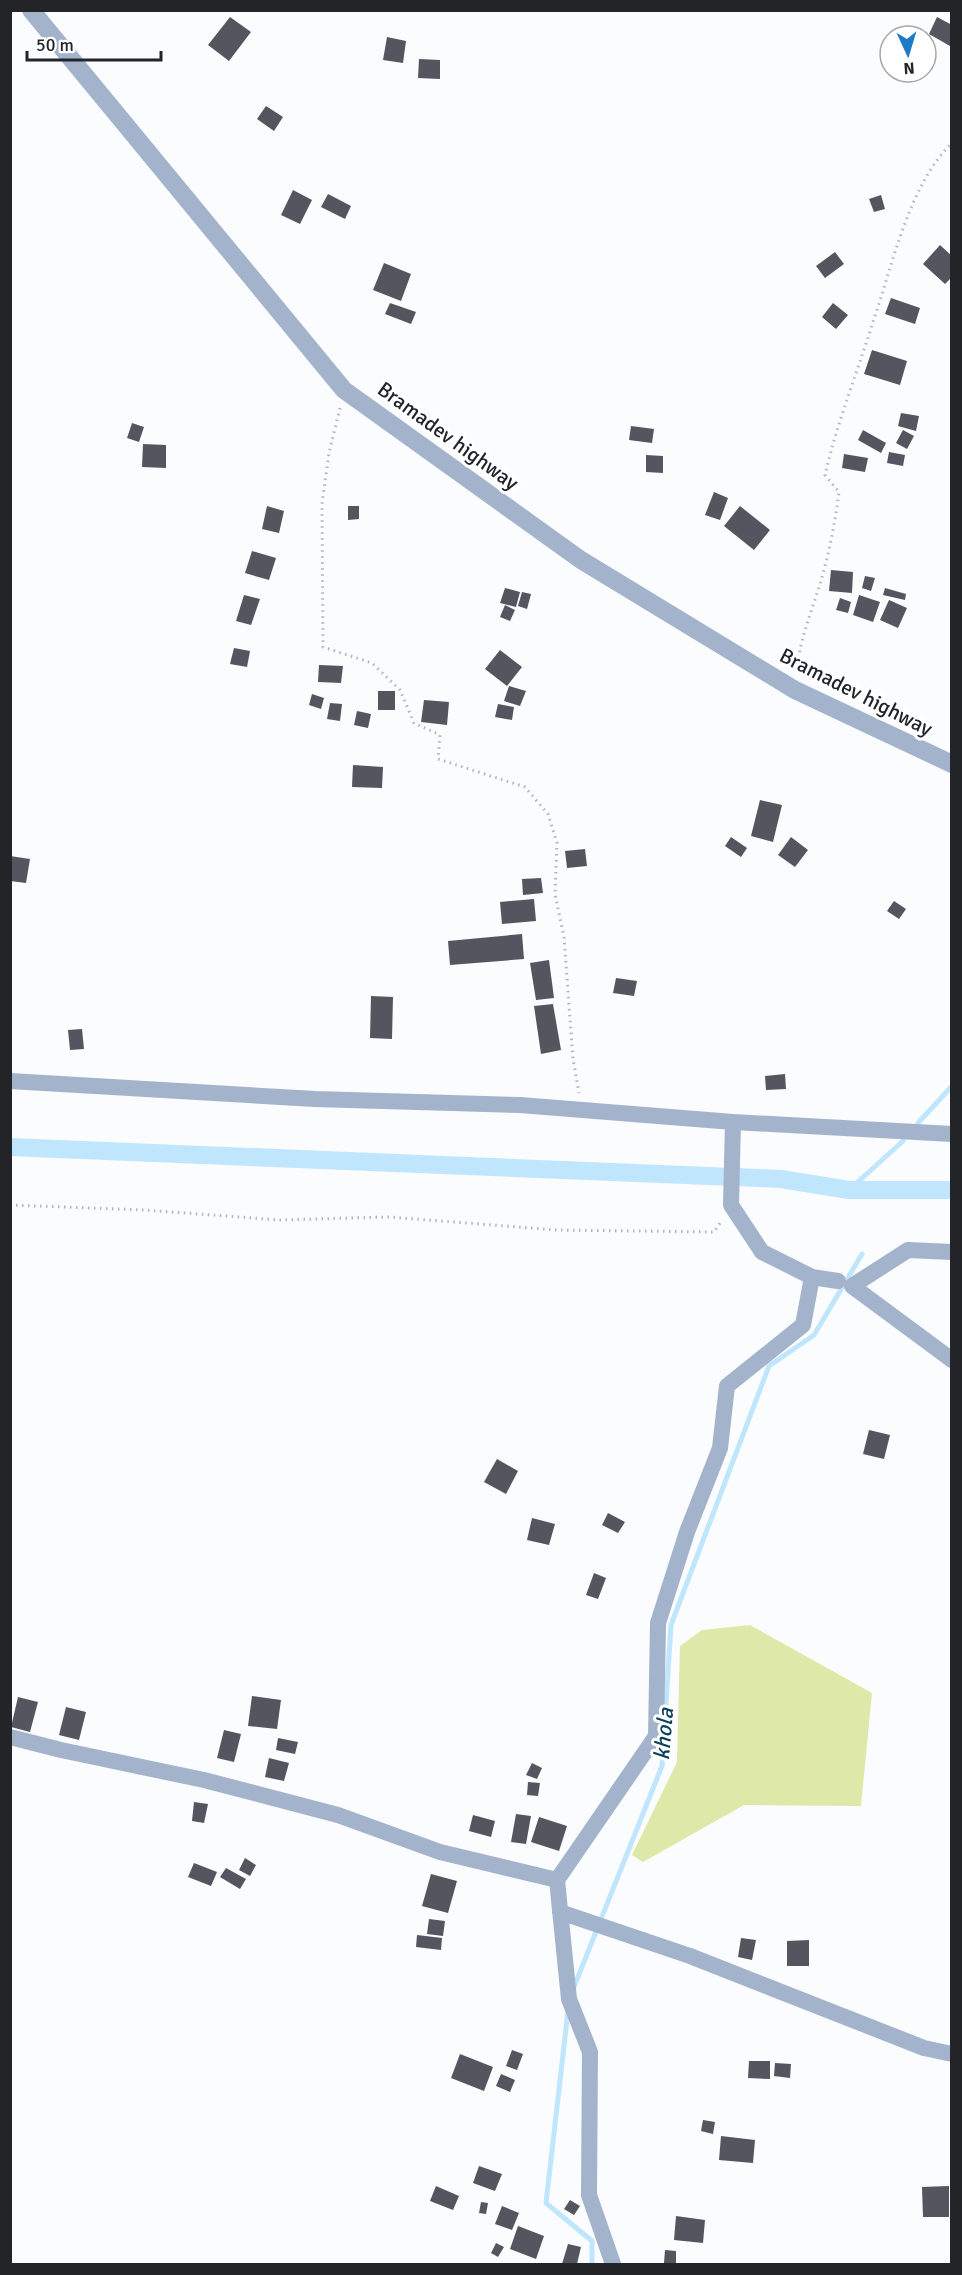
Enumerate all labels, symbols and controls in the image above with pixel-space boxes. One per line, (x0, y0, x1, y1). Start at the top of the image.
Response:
scale bar (27, 24, 160, 62)
north arrow (878, 24, 938, 84)
text: 50 m (36, 34, 74, 56)
text: N (903, 58, 915, 78)
street label: Bramadev highway (372, 376, 524, 496)
street label: Bramadev highway (775, 642, 937, 742)
water label: khola (648, 1706, 679, 1761)

